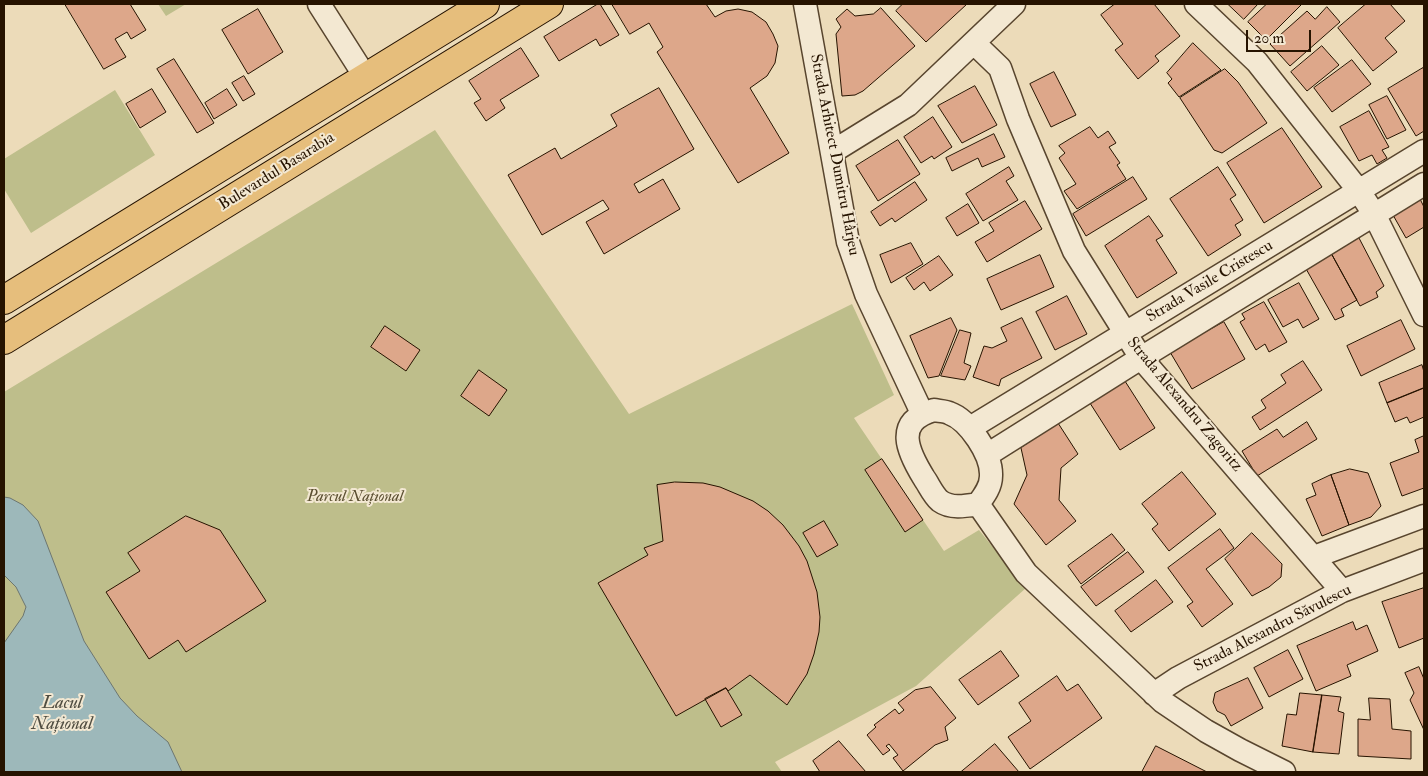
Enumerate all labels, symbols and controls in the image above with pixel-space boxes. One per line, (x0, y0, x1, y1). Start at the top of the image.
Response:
scale bar (1248, 20, 1313, 52)
text: 20 m (1254, 29, 1284, 48)
street label: Strada Arhitect Dumitru Hârjeu (805, 53, 863, 257)
street label: Bulevardul Basarabia (216, 129, 338, 215)
street label: Strada Vasile Cristescu (1143, 237, 1277, 327)
street label: Strada Alexandru Zagoritz (1122, 334, 1246, 476)
park label: Parcul Național (307, 488, 403, 508)
street label: Strada Alexandru Săvulescu (1191, 581, 1355, 677)
water label: Lacul Național (32, 693, 92, 736)

